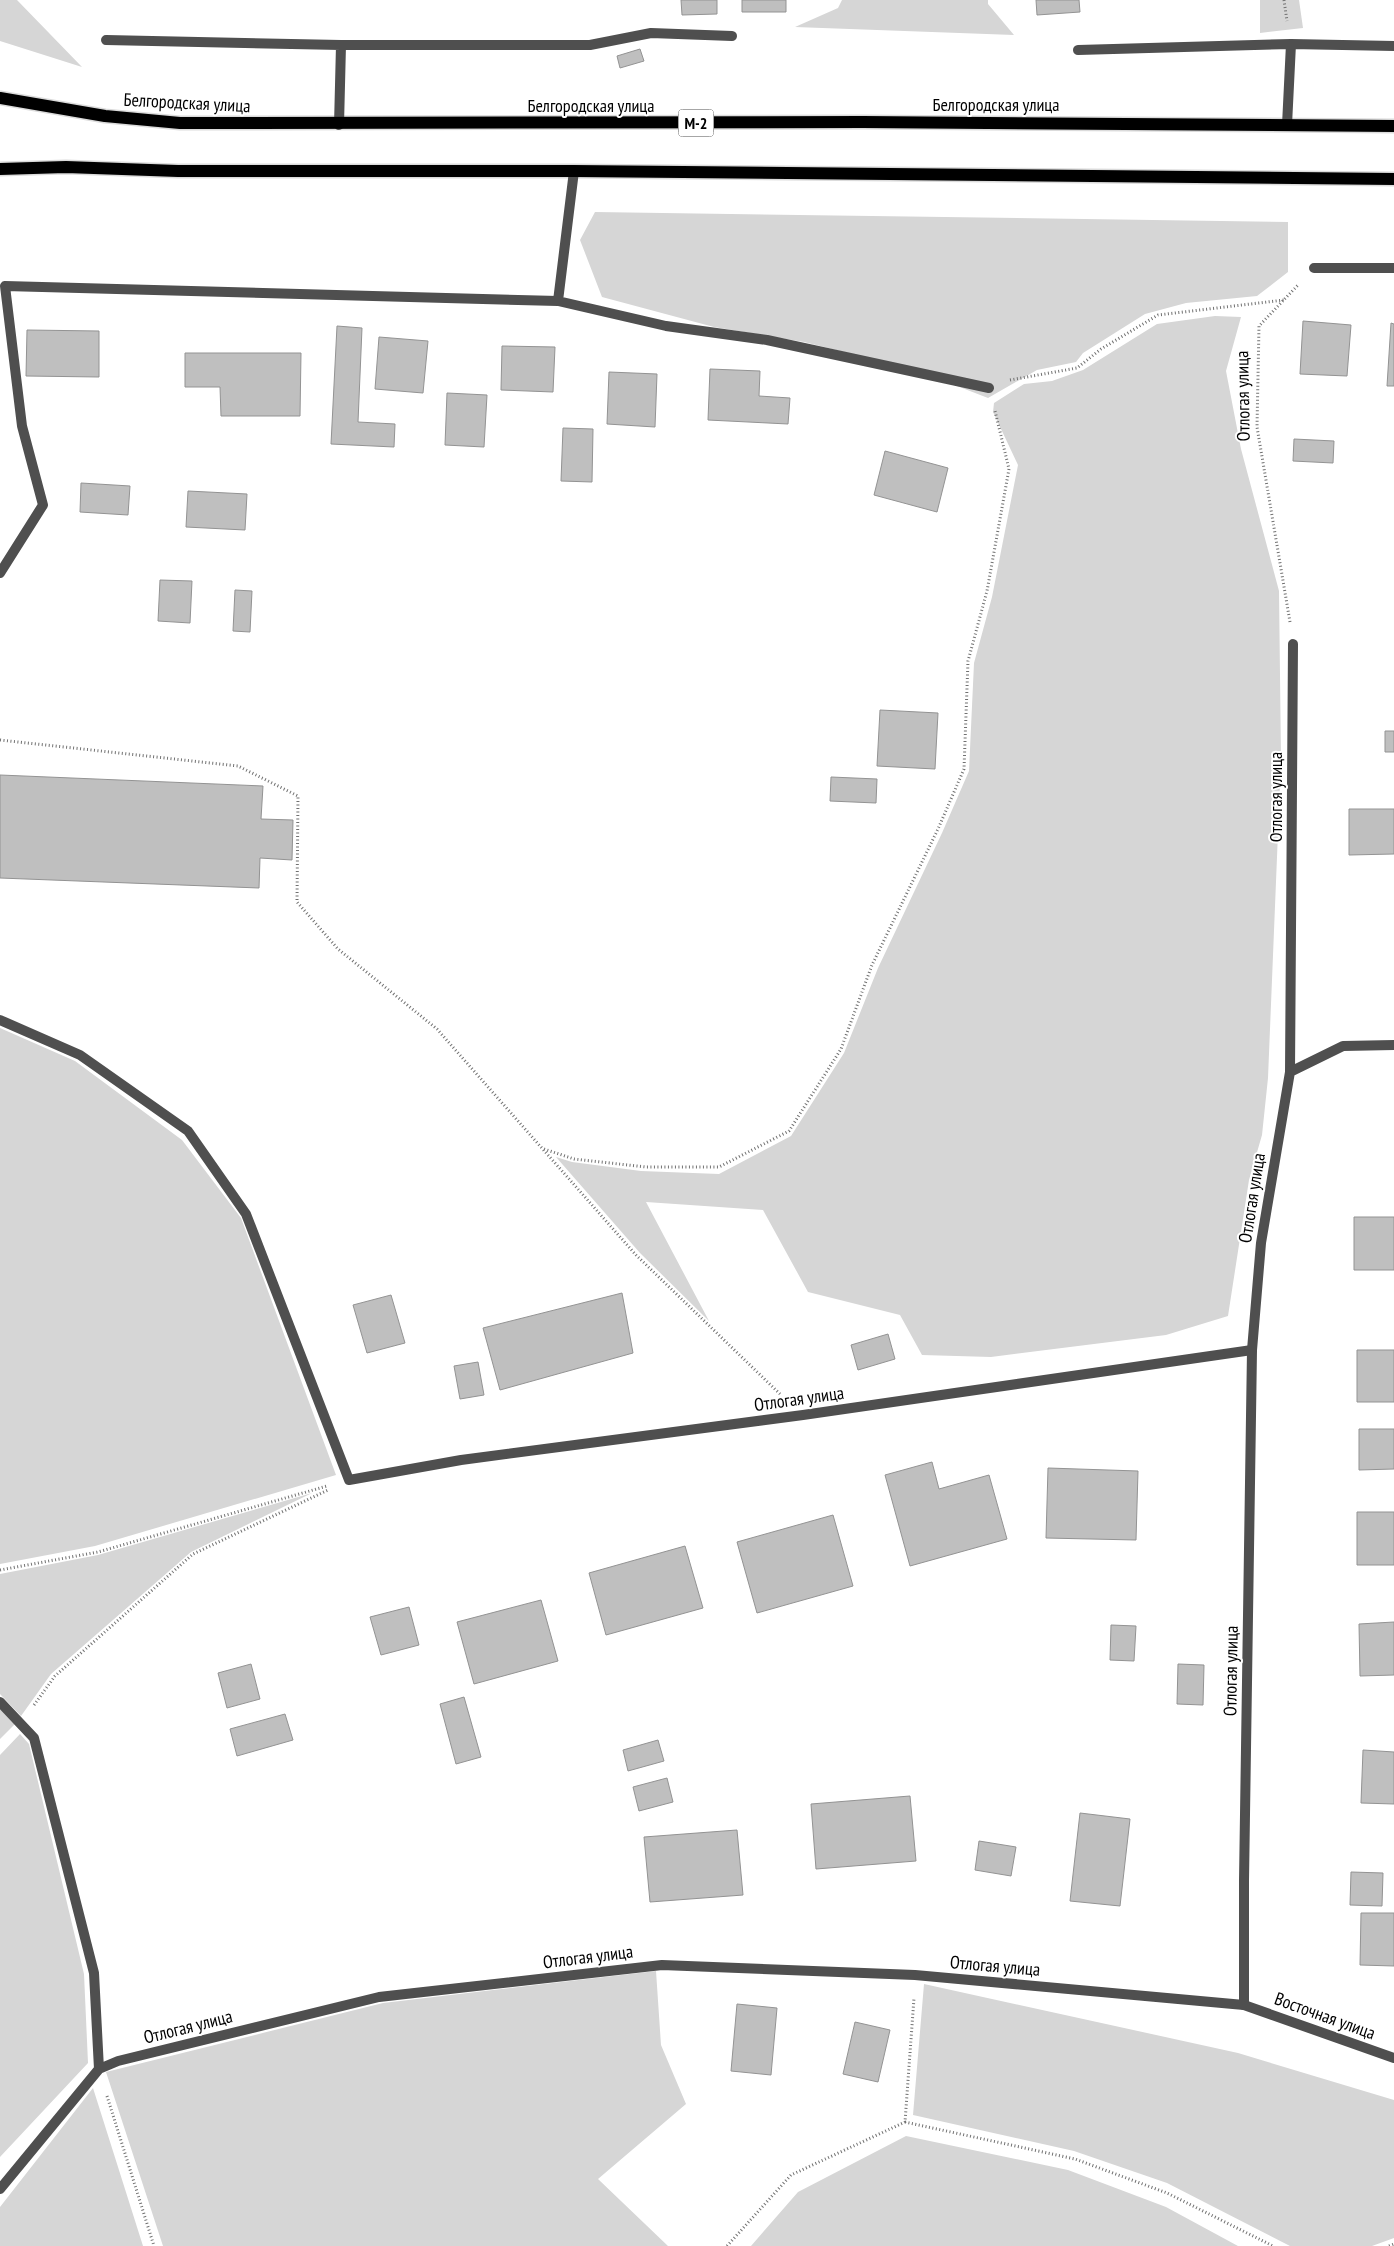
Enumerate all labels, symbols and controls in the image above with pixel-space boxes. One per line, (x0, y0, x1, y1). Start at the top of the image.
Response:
street label: Белгородская улица (123, 88, 251, 117)
street label: Белгородская улица (932, 93, 1060, 116)
street label: Белгородская улица (527, 94, 655, 117)
road number: М-2 (678, 110, 714, 136)
street label: Отлогая улица (1230, 351, 1255, 441)
street label: Отлогая улица (1264, 752, 1287, 842)
street label: Отлогая улица (1233, 1151, 1270, 1244)
street label: Отлогая улица (752, 1381, 845, 1416)
street label: Отлогая улица (1218, 1626, 1243, 1716)
street label: Отлогая улица (542, 1940, 634, 1973)
street label: Отлогая улица (949, 1950, 1041, 1981)
street label: Восточная улица (1272, 1987, 1379, 2044)
street label: Отлогая улица (141, 2004, 235, 2049)

